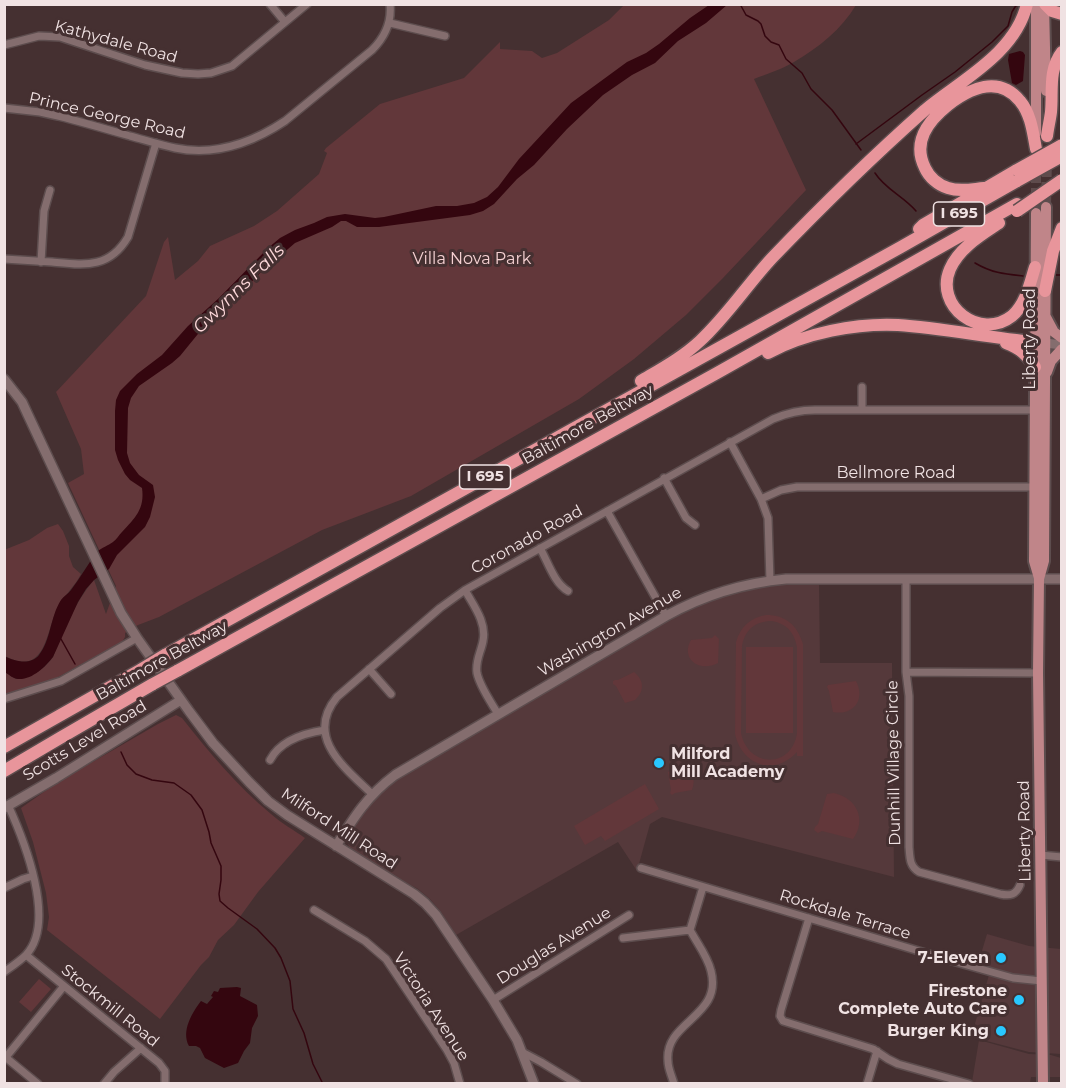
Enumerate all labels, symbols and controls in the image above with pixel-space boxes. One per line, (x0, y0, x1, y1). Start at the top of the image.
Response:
street label: Kathydale Road (53, 16, 179, 68)
street label: Prince George Road (27, 89, 187, 143)
road number: I 695 (934, 202, 984, 226)
water label: Gwynns Falls (189, 240, 289, 338)
park label: Villa Nova Park (413, 249, 531, 269)
street label: Liberty Road (1020, 288, 1040, 390)
street label: Baltimore Beltway (519, 381, 657, 469)
street label: Bellmore Road (836, 463, 956, 483)
road number: I 695 (460, 465, 510, 489)
street label: Coronado Road (468, 501, 586, 579)
street label: Washington Avenue (535, 583, 685, 681)
street label: Baltimore Beltway (93, 617, 231, 705)
street label: Dunhill Village Circle (883, 680, 905, 846)
street label: Scotts Level Road (20, 697, 150, 785)
place label: Milford Mill Academy (671, 744, 784, 782)
marker: Milford Mill Academy (652, 756, 666, 770)
street label: Liberty Road (1015, 780, 1035, 882)
street label: Milford Mill Road (277, 784, 401, 874)
street label: Rockdale Terrace (777, 886, 913, 944)
street label: Douglas Avenue (493, 903, 615, 989)
place label: 7-Eleven (918, 948, 989, 968)
street label: Victoria Avenue (389, 949, 473, 1065)
marker: 7-Eleven (994, 951, 1008, 965)
street label: Stockmill Road (57, 961, 163, 1051)
place label: Firestone Complete Auto Care (838, 981, 1007, 1019)
marker: Firestone Complete Auto Care (1012, 993, 1026, 1007)
place label: Burger King (887, 1021, 989, 1041)
marker: Burger King (994, 1024, 1008, 1038)

